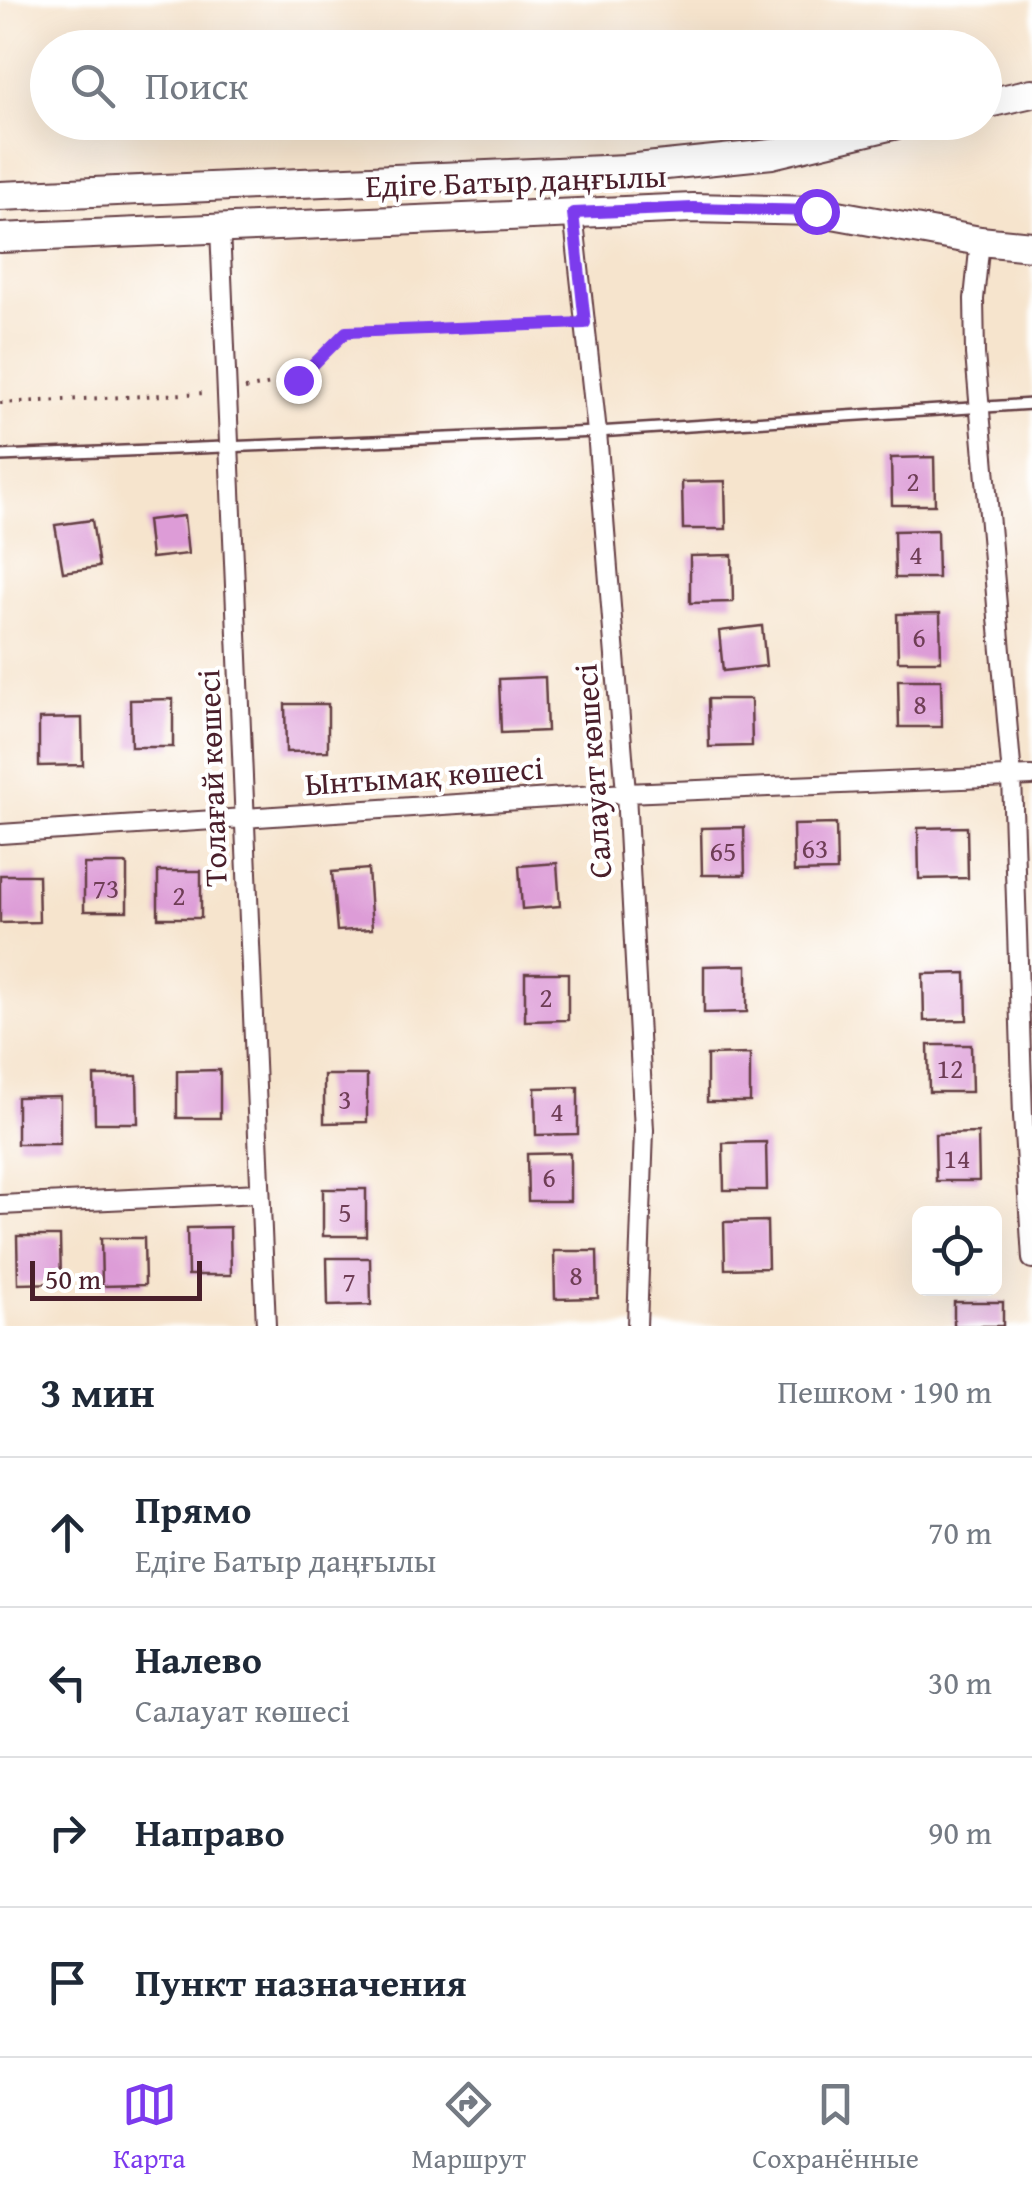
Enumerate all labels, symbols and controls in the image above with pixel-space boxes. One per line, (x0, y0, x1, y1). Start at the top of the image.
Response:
search box (30, 30, 1002, 140)
text: Поиск (145, 57, 248, 113)
icon: search (65, 58, 120, 113)
street label: Едіге Батыр даңғылы (365, 152, 667, 209)
route start (794, 189, 840, 235)
route end (276, 358, 322, 404)
house number: 2 (906, 460, 920, 501)
house number: 4 (909, 533, 923, 574)
house number: 6 (912, 616, 926, 657)
street label: Салауат көшесі (562, 662, 623, 880)
street label: Толағай көшесі (184, 669, 239, 887)
house number: 8 (913, 683, 927, 724)
street label: Ынтымақ көшесі (303, 744, 545, 807)
house number: 63 (802, 827, 828, 868)
house number: 65 (710, 830, 736, 871)
house number: 73 (93, 867, 119, 908)
house number: 2 (172, 874, 186, 915)
house number: 2 (539, 976, 553, 1017)
house number: 12 (937, 1047, 963, 1088)
house number: 3 (338, 1078, 352, 1119)
house number: 4 (550, 1090, 564, 1131)
house number: 14 (944, 1137, 970, 1178)
house number: 6 (542, 1156, 556, 1197)
house number: 5 (338, 1191, 352, 1232)
map controls (912, 1206, 1002, 1296)
button: locate (912, 1206, 1002, 1296)
house number: 8 (569, 1254, 583, 1295)
scale bar (30, 1256, 202, 1300)
text: 50 m (45, 1258, 101, 1299)
house number: 7 (342, 1260, 356, 1301)
text: 3 мин (40, 1361, 155, 1422)
text: Пешком · 190 m (777, 1368, 992, 1415)
text: Прямо (135, 1481, 251, 1537)
icon: ahead (40, 1505, 95, 1560)
text: 70 m (928, 1509, 992, 1556)
text: Едіге Батыр даңғылы (135, 1537, 436, 1584)
text: Налево (135, 1631, 262, 1687)
icon: left (40, 1655, 95, 1710)
text: 30 m (928, 1659, 992, 1706)
text: Салауат көшесі (135, 1687, 350, 1734)
text: Направо (135, 1804, 285, 1860)
icon: right (40, 1805, 95, 1860)
text: 90 m (928, 1809, 992, 1856)
text: Пункт назначения (135, 1954, 467, 2010)
icon: arrive (40, 1955, 95, 2010)
tab: Карта (113, 2077, 186, 2178)
tab: Маршрут (412, 2077, 526, 2178)
tab: Сохранённые (752, 2077, 919, 2178)

